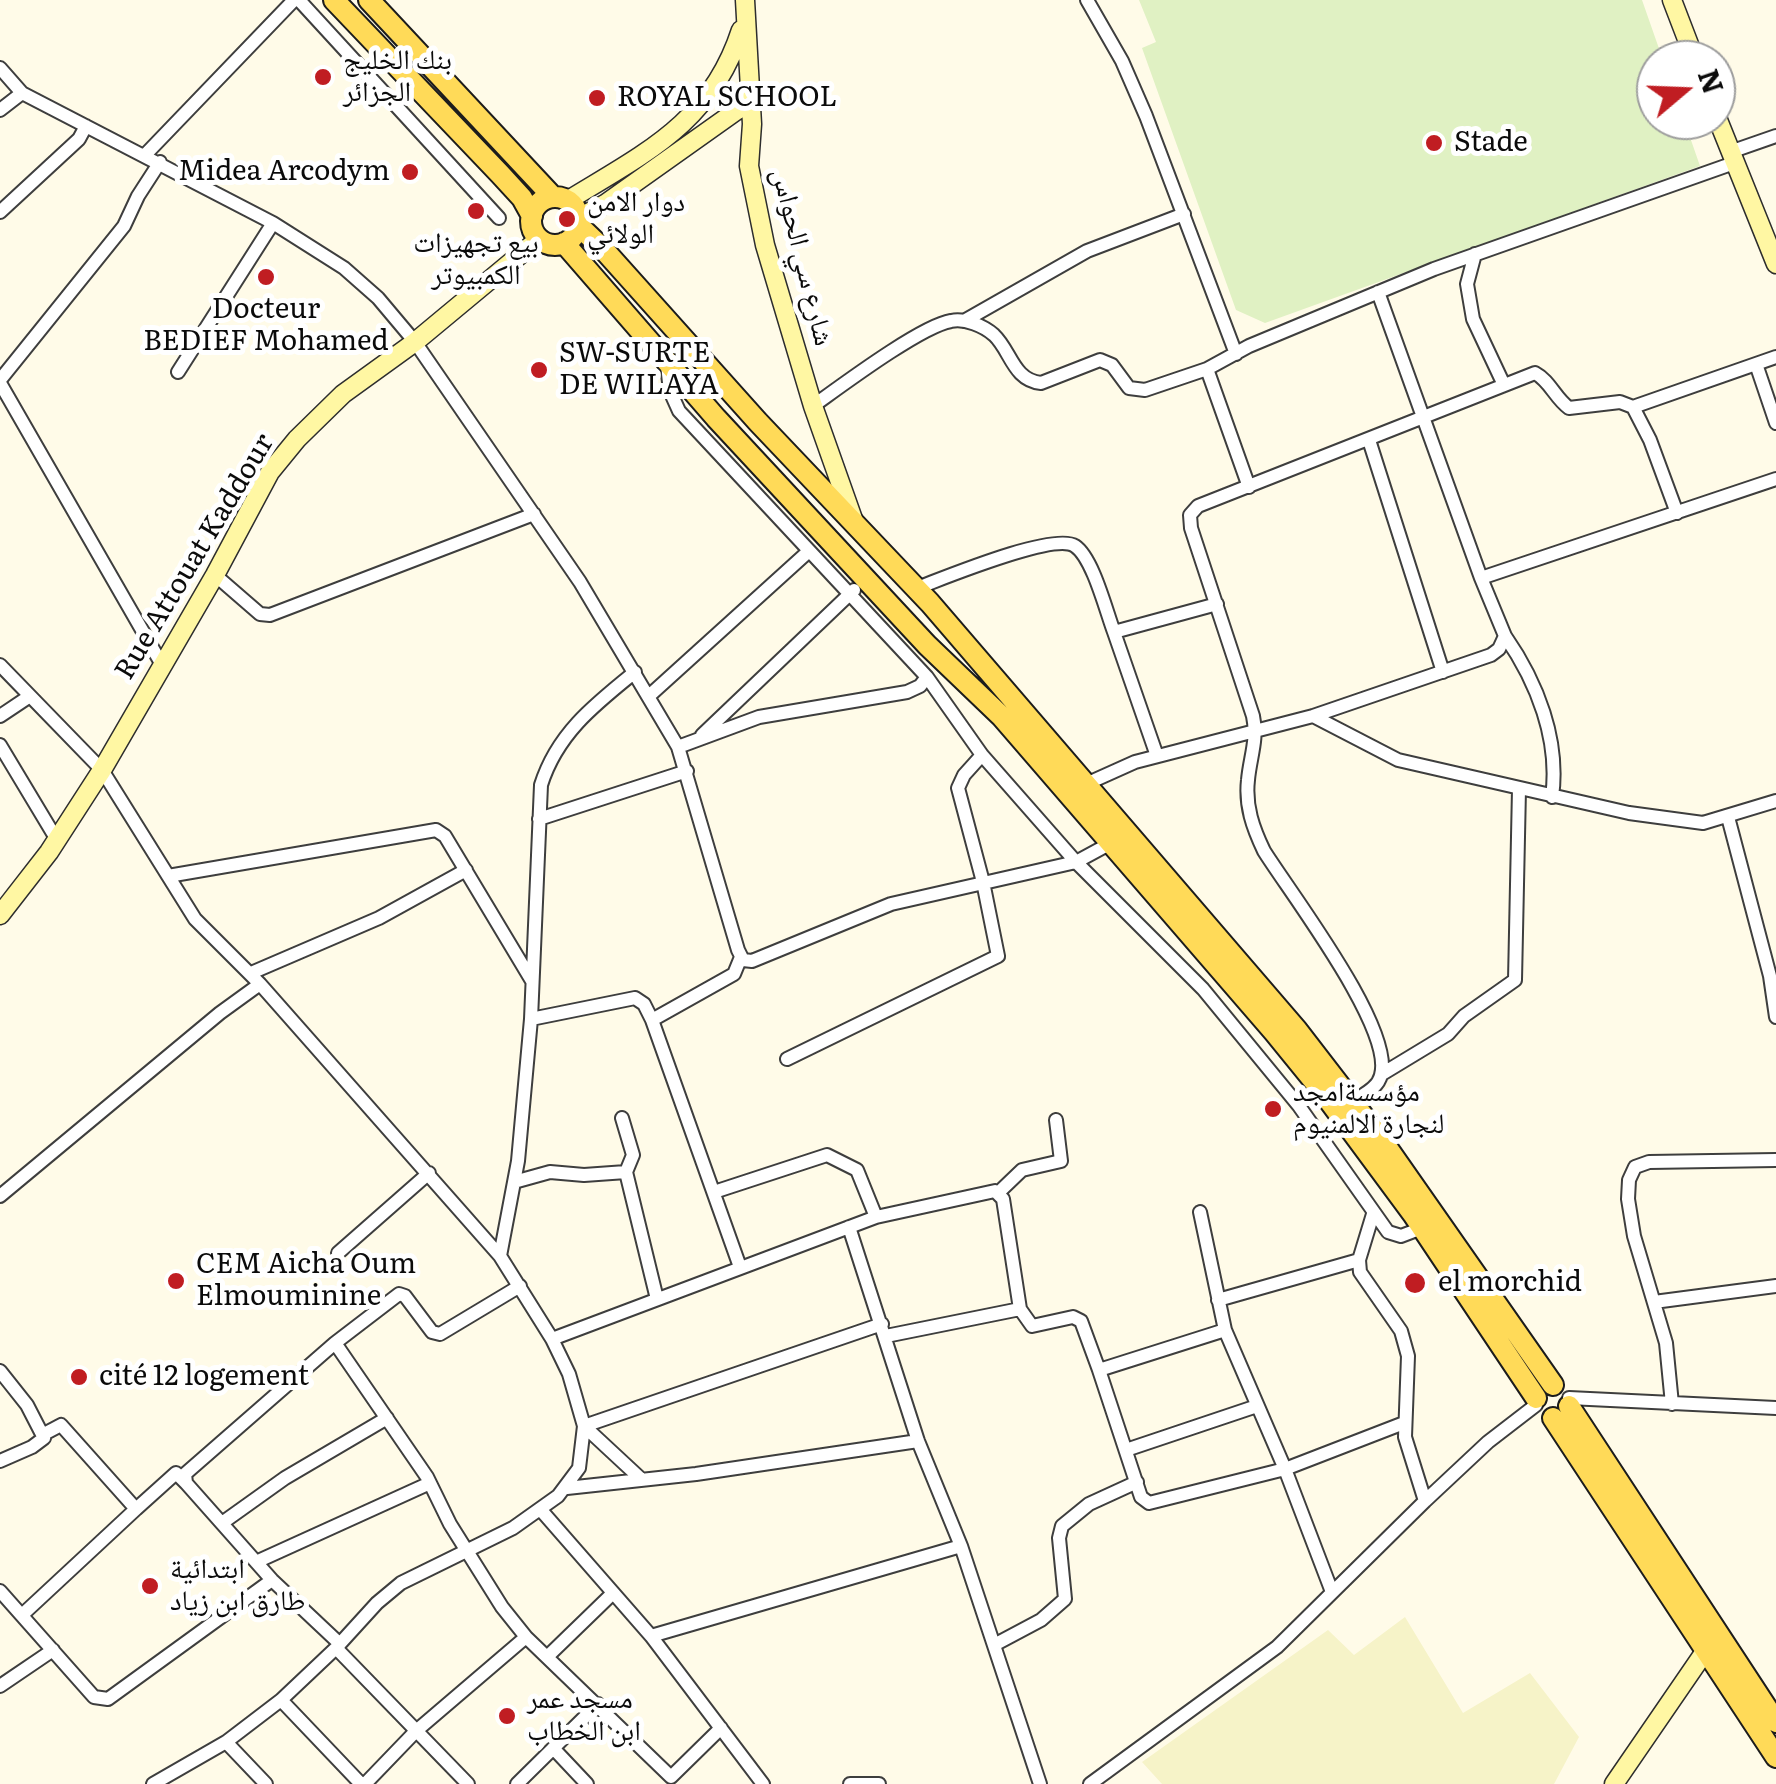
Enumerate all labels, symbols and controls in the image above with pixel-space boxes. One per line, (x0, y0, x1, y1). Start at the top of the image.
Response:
north arrow (1636, 40, 1736, 140)
place label: بنك الخليج الجزائر (343, 44, 452, 110)
text: N (1689, 63, 1736, 99)
marker: بنك الخليج الجزائر (312, 66, 334, 88)
place label: ROYAL SCHOOL (617, 81, 837, 115)
marker: ROYAL SCHOOL (586, 87, 608, 109)
place label: Stade (1454, 126, 1528, 160)
marker: Stade (1423, 132, 1445, 154)
place label: Midea Arcodym (178, 155, 390, 189)
marker: Midea Arcodym (399, 161, 421, 183)
street label: شارع سي الحواس (764, 165, 840, 349)
place label: دوار الامن الولائي (587, 186, 685, 252)
marker: بيع تجهيزات الكمبيوتر (465, 200, 487, 222)
marker: دوار الامن الولائي (556, 208, 578, 230)
place label: بيع تجهيزات الكمبيوتر (413, 227, 539, 293)
marker: Docteur BEDIEF Mohamed (255, 266, 277, 288)
place label: Docteur BEDIEF Mohamed (143, 293, 389, 359)
place label: SW-SURTE DE WILAYA (559, 337, 719, 403)
marker: SW-SURTE DE WILAYA (528, 359, 550, 381)
street label: Rue Attouat Kaddour (108, 428, 282, 686)
place label: مؤسسةامجد لنجارة الالمنيوم (1293, 1076, 1444, 1142)
marker: مؤسسةامجد لنجارة الالمنيوم (1262, 1098, 1284, 1120)
place label: CEM Aicha Oum Elmouminine (196, 1248, 416, 1314)
place label: el morchid (1438, 1266, 1582, 1300)
marker: CEM Aicha Oum Elmouminine (165, 1270, 187, 1292)
marker: el morchid (1402, 1270, 1428, 1296)
place label: cité 12 logement (99, 1360, 309, 1394)
marker: cité 12 logement (68, 1366, 90, 1388)
place label: ابتدائية طارق ابن زياد (170, 1553, 306, 1619)
marker: ابتدائية طارق ابن زياد (139, 1575, 161, 1597)
place label: مسجد عمر ابن الخطاب (527, 1683, 641, 1749)
marker: مسجد عمر ابن الخطاب (496, 1705, 518, 1727)

